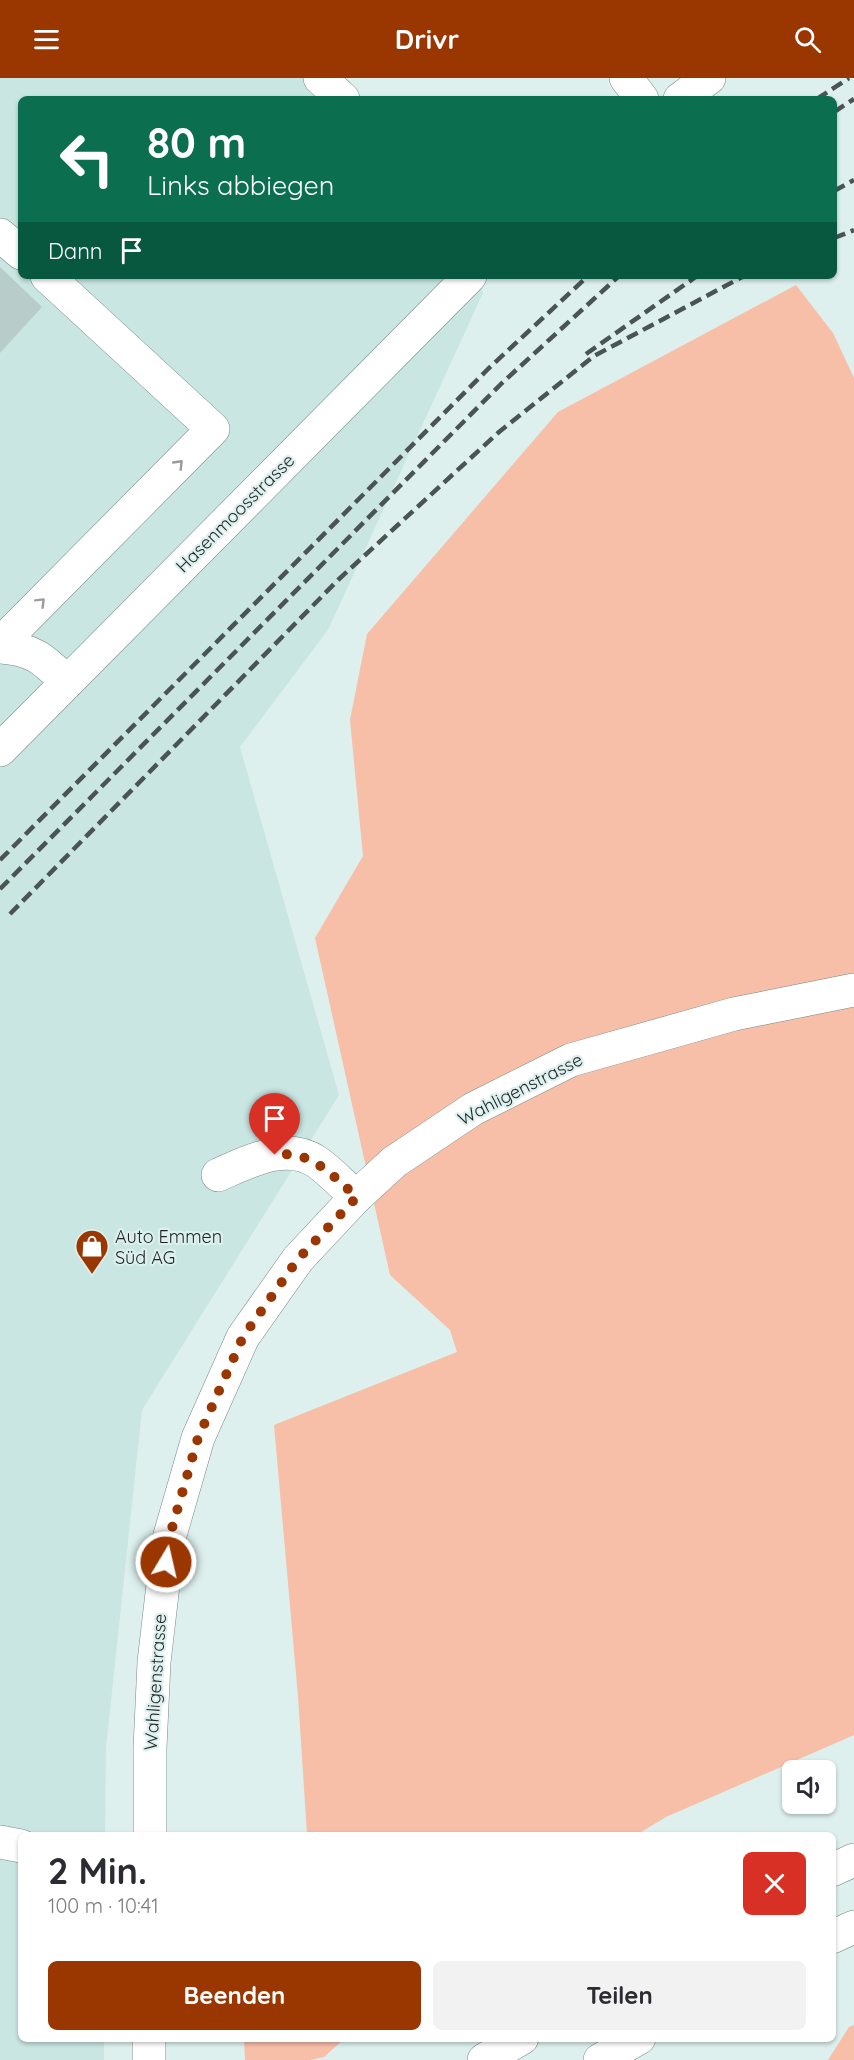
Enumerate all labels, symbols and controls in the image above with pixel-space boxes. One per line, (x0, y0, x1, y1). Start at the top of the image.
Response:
text: Drivr (395, 22, 459, 56)
icon: menu (30, 23, 63, 56)
icon: search (791, 23, 824, 56)
text: 80 m (147, 116, 246, 169)
icon: left (48, 120, 126, 198)
text: Links abbiegen (147, 168, 334, 202)
icon: arrive (115, 234, 148, 267)
text: Dann (48, 237, 103, 265)
street label: Hasenmoosstrasse (171, 449, 299, 577)
one-way arrow (171, 460, 182, 471)
one-way arrow (34, 599, 45, 610)
street label: Wahligenstrasse (454, 1048, 586, 1130)
pin (249, 1093, 300, 1155)
icon: arrive (258, 1102, 291, 1135)
place label: Auto Emmen Süd AG (115, 1225, 222, 1269)
shop icon: Auto Emmen Süd AG (74, 1228, 110, 1275)
position arrow (134, 1530, 198, 1594)
street label: Wahligenstrasse (139, 1613, 171, 1751)
map controls (782, 1760, 836, 1814)
button: sound (782, 1760, 836, 1814)
text: 2 Min. (48, 1848, 147, 1893)
button: close (743, 1852, 806, 1915)
text: 100 m · 10:41 (48, 1893, 159, 1918)
button: Beenden (48, 1961, 421, 2030)
button: Teilen (433, 1961, 806, 2030)

